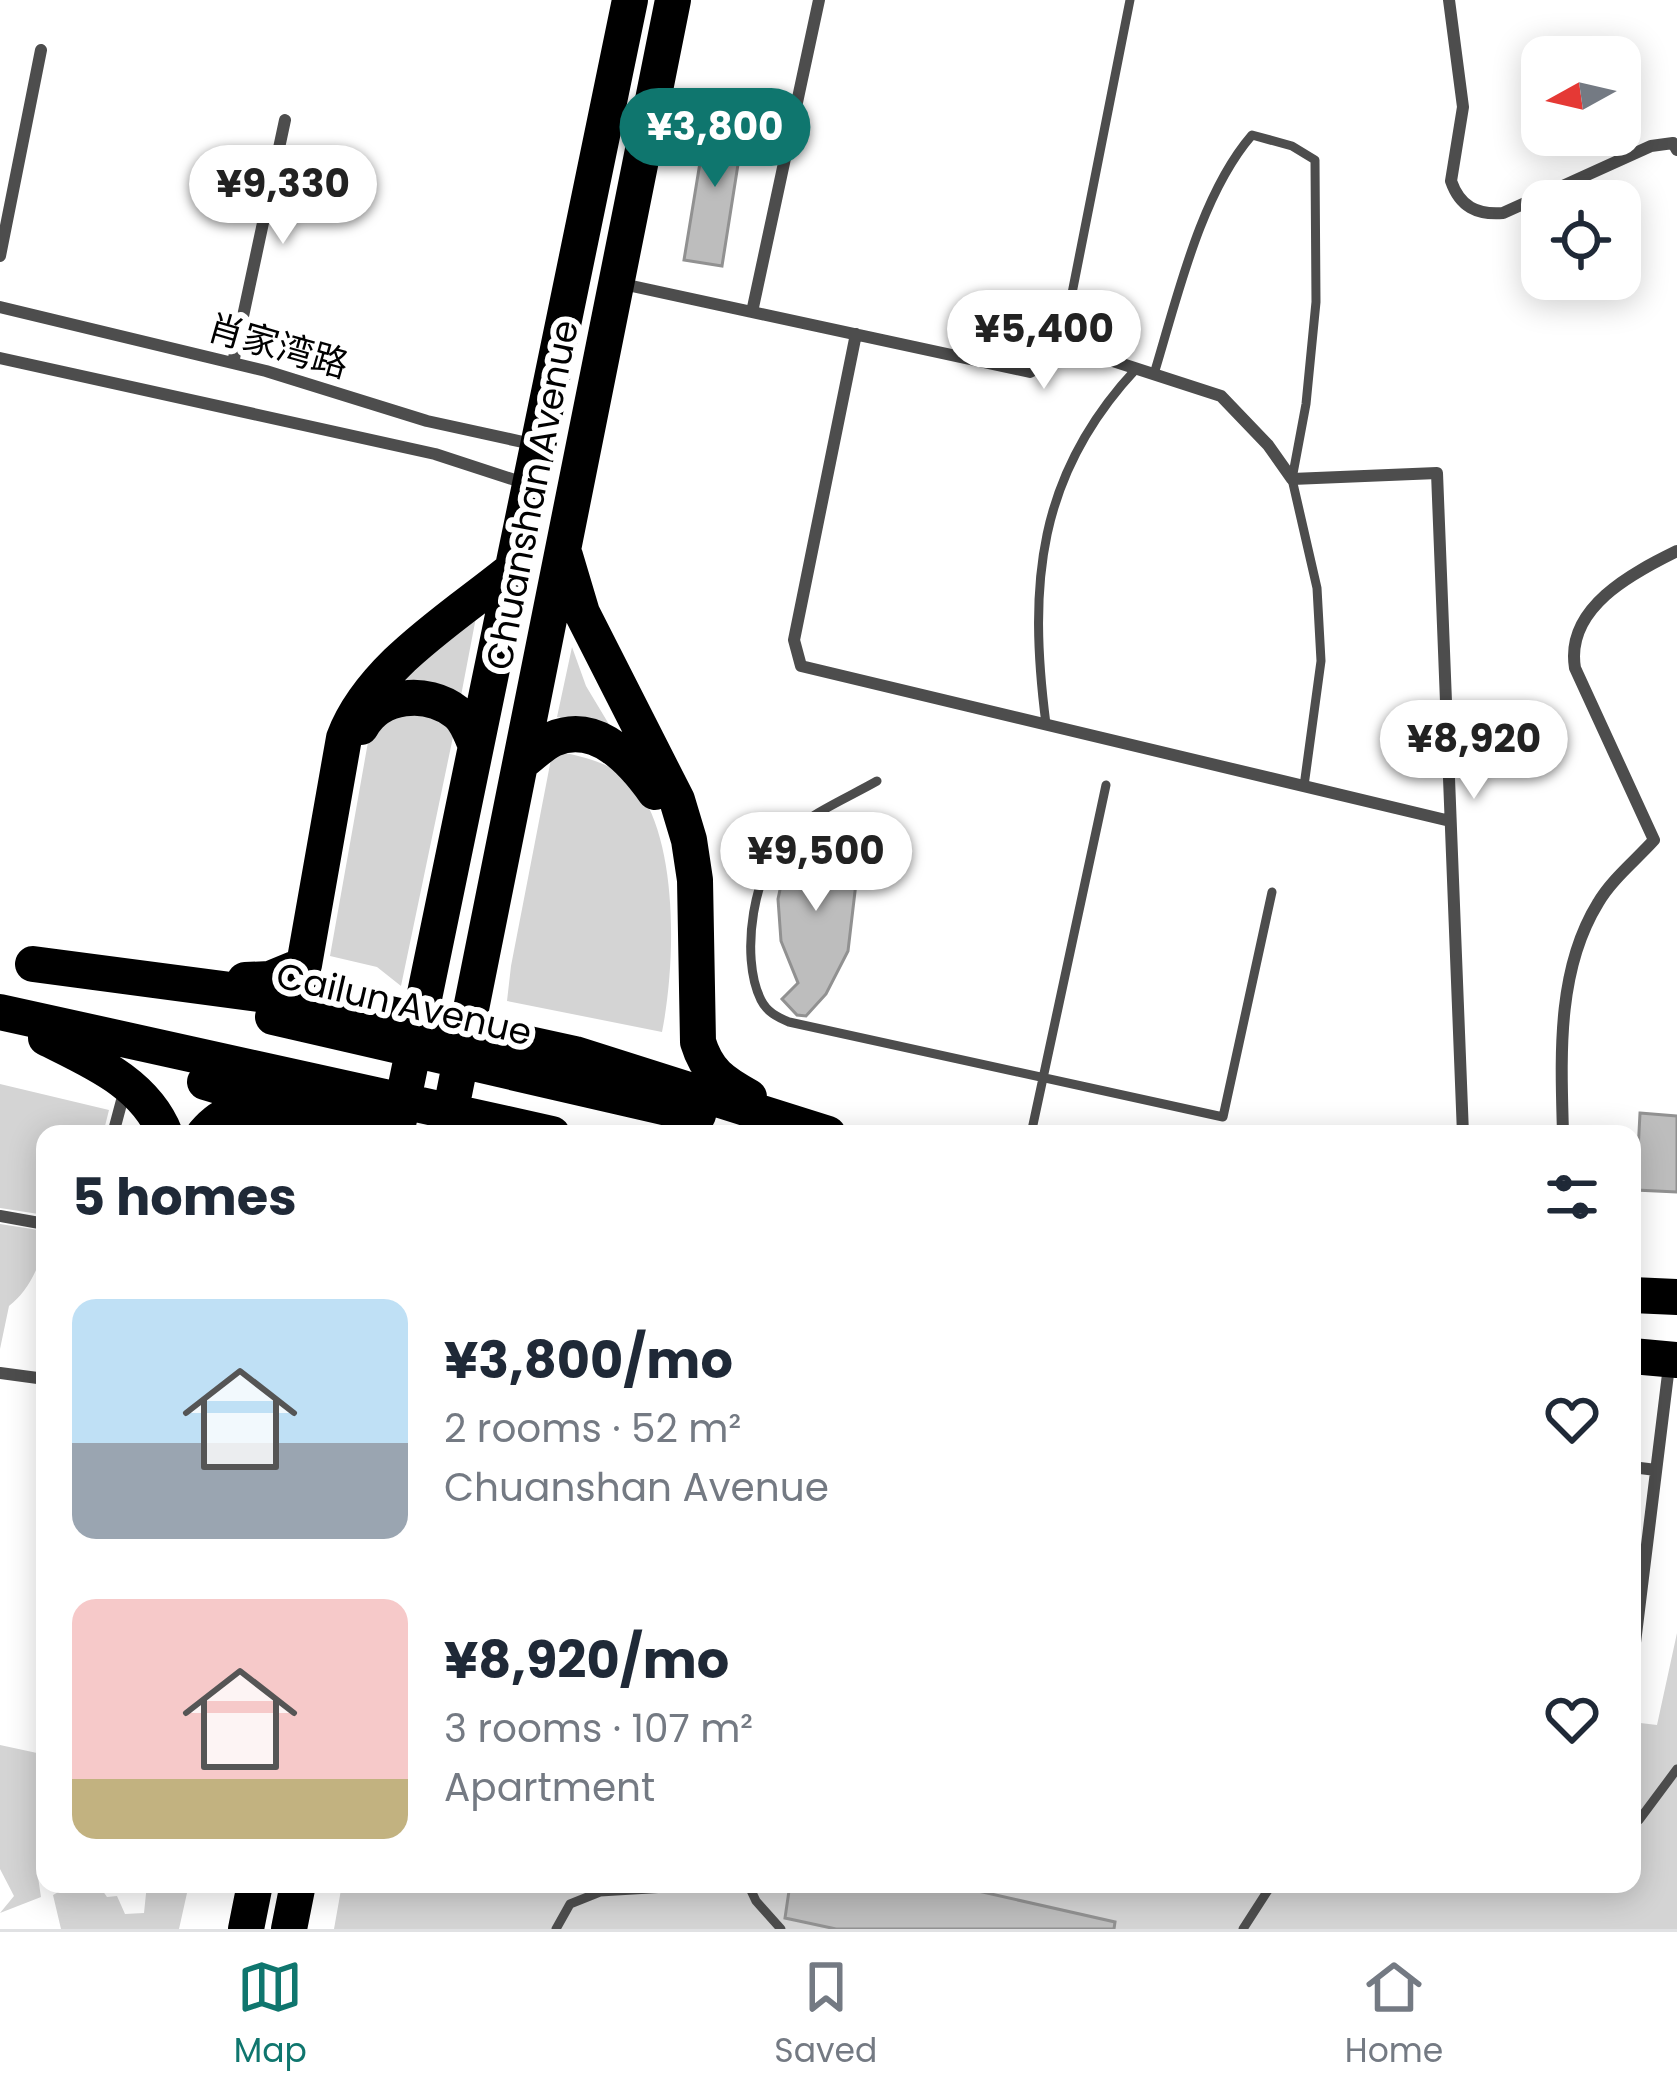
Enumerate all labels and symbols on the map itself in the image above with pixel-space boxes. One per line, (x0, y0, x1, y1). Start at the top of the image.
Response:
north arrow (1521, 36, 1641, 156)
pin: ¥3,800 (617, 88, 813, 190)
pin: ¥9,330 (185, 145, 381, 247)
pin: ¥5,400 (946, 290, 1142, 392)
street label: 肖家湾路 (202, 302, 354, 390)
street label: Chuanshan Avenue (473, 316, 591, 674)
pin: ¥8,920 (1376, 700, 1572, 802)
pin: ¥9,500 (718, 812, 914, 914)
street label: Cailun Avenue (271, 950, 537, 1058)

